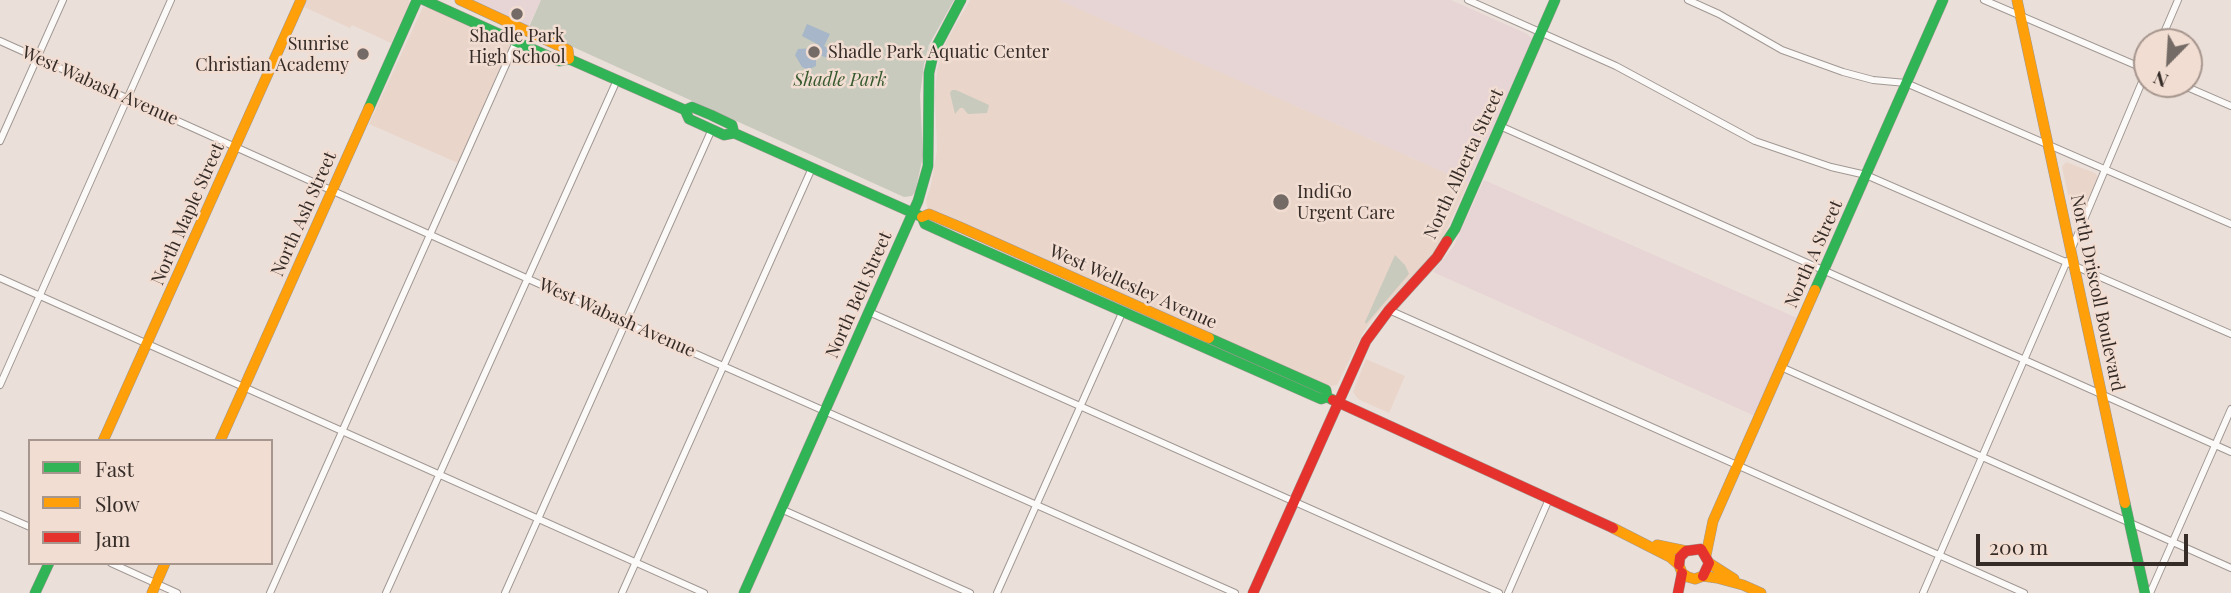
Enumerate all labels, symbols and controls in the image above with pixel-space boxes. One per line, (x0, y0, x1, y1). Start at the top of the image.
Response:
marker: Shadle Park High School (509, 6, 525, 22)
place label: Shadle Park High School (468, 25, 566, 68)
north arrow (2133, 28, 2203, 98)
place label: Sunrise Christian Academy (195, 33, 349, 76)
place label: Shadle Park Aquatic Center (828, 41, 1049, 63)
street label: West Wabash Avenue (18, 42, 182, 130)
marker: Shadle Park Aquatic Center (806, 44, 822, 60)
marker: Sunrise Christian Academy (355, 46, 371, 62)
text: N (2149, 66, 2172, 95)
park label: Shadle Park (794, 69, 886, 91)
street label: North Alberta Street (1420, 85, 1508, 243)
street label: North Maple Street (147, 139, 229, 289)
street label: North Ash Street (267, 148, 341, 280)
place label: IndiGo Urgent Care (1297, 181, 1395, 224)
marker: IndiGo Urgent Care (1271, 192, 1291, 212)
street label: North Driscoll Boulevard (2066, 193, 2128, 393)
street label: North A Street (1781, 197, 1847, 311)
street label: North Belt Street (821, 228, 897, 362)
street label: West Wellesley Avenue (1046, 240, 1220, 334)
street label: West Wabash Avenue (535, 274, 699, 362)
legend (28, 439, 273, 565)
text: Fast (95, 454, 134, 482)
text: Slow (95, 489, 140, 517)
scale bar (1979, 520, 2191, 564)
text: Jam (95, 524, 131, 552)
text: 200 m (1989, 532, 2048, 560)

